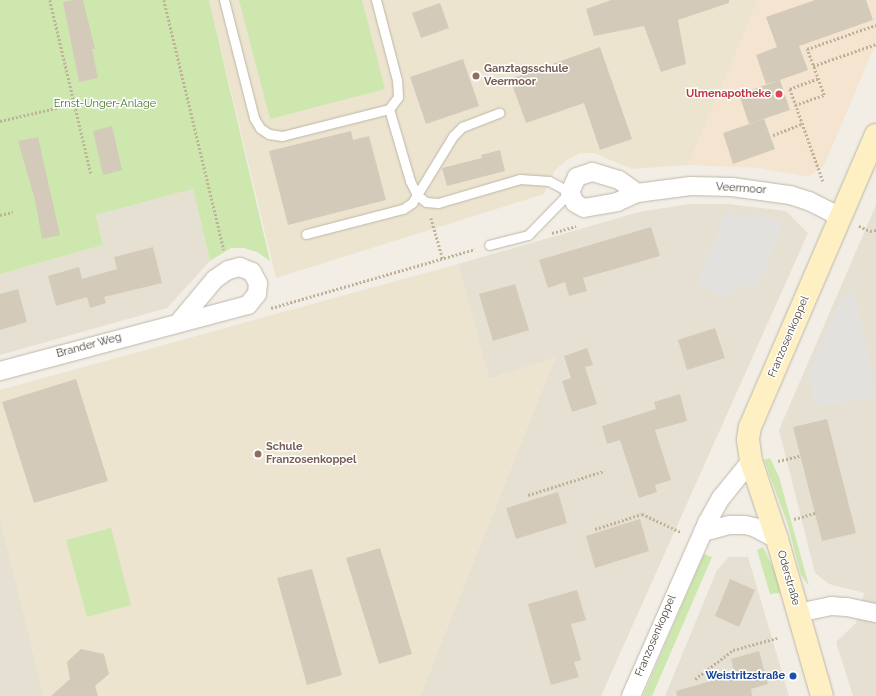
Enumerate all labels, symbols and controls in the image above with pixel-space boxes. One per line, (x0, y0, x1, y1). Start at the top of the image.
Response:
place label: Ganztagsschule Veermoor (484, 63, 568, 89)
marker: Ganztagsschule Veermoor (471, 71, 481, 81)
place label: Ulmenapotheke (686, 87, 771, 101)
marker: Ulmenapotheke (774, 89, 784, 99)
park label: Ernst-Unger-Anlage (54, 97, 156, 111)
street label: Veermoor (715, 181, 767, 197)
street label: Franzosenkoppel (766, 294, 812, 380)
street label: Brander Weg (55, 331, 123, 361)
place label: Schule Franzosenkoppel (266, 441, 356, 467)
marker: Schule Franzosenkoppel (253, 449, 263, 459)
street label: Oderstraße (774, 549, 802, 607)
street label: Franzosenkoppel (633, 593, 679, 679)
place label: Weistritzstraße (706, 669, 785, 683)
marker: Weistritzstraße (788, 671, 798, 681)

